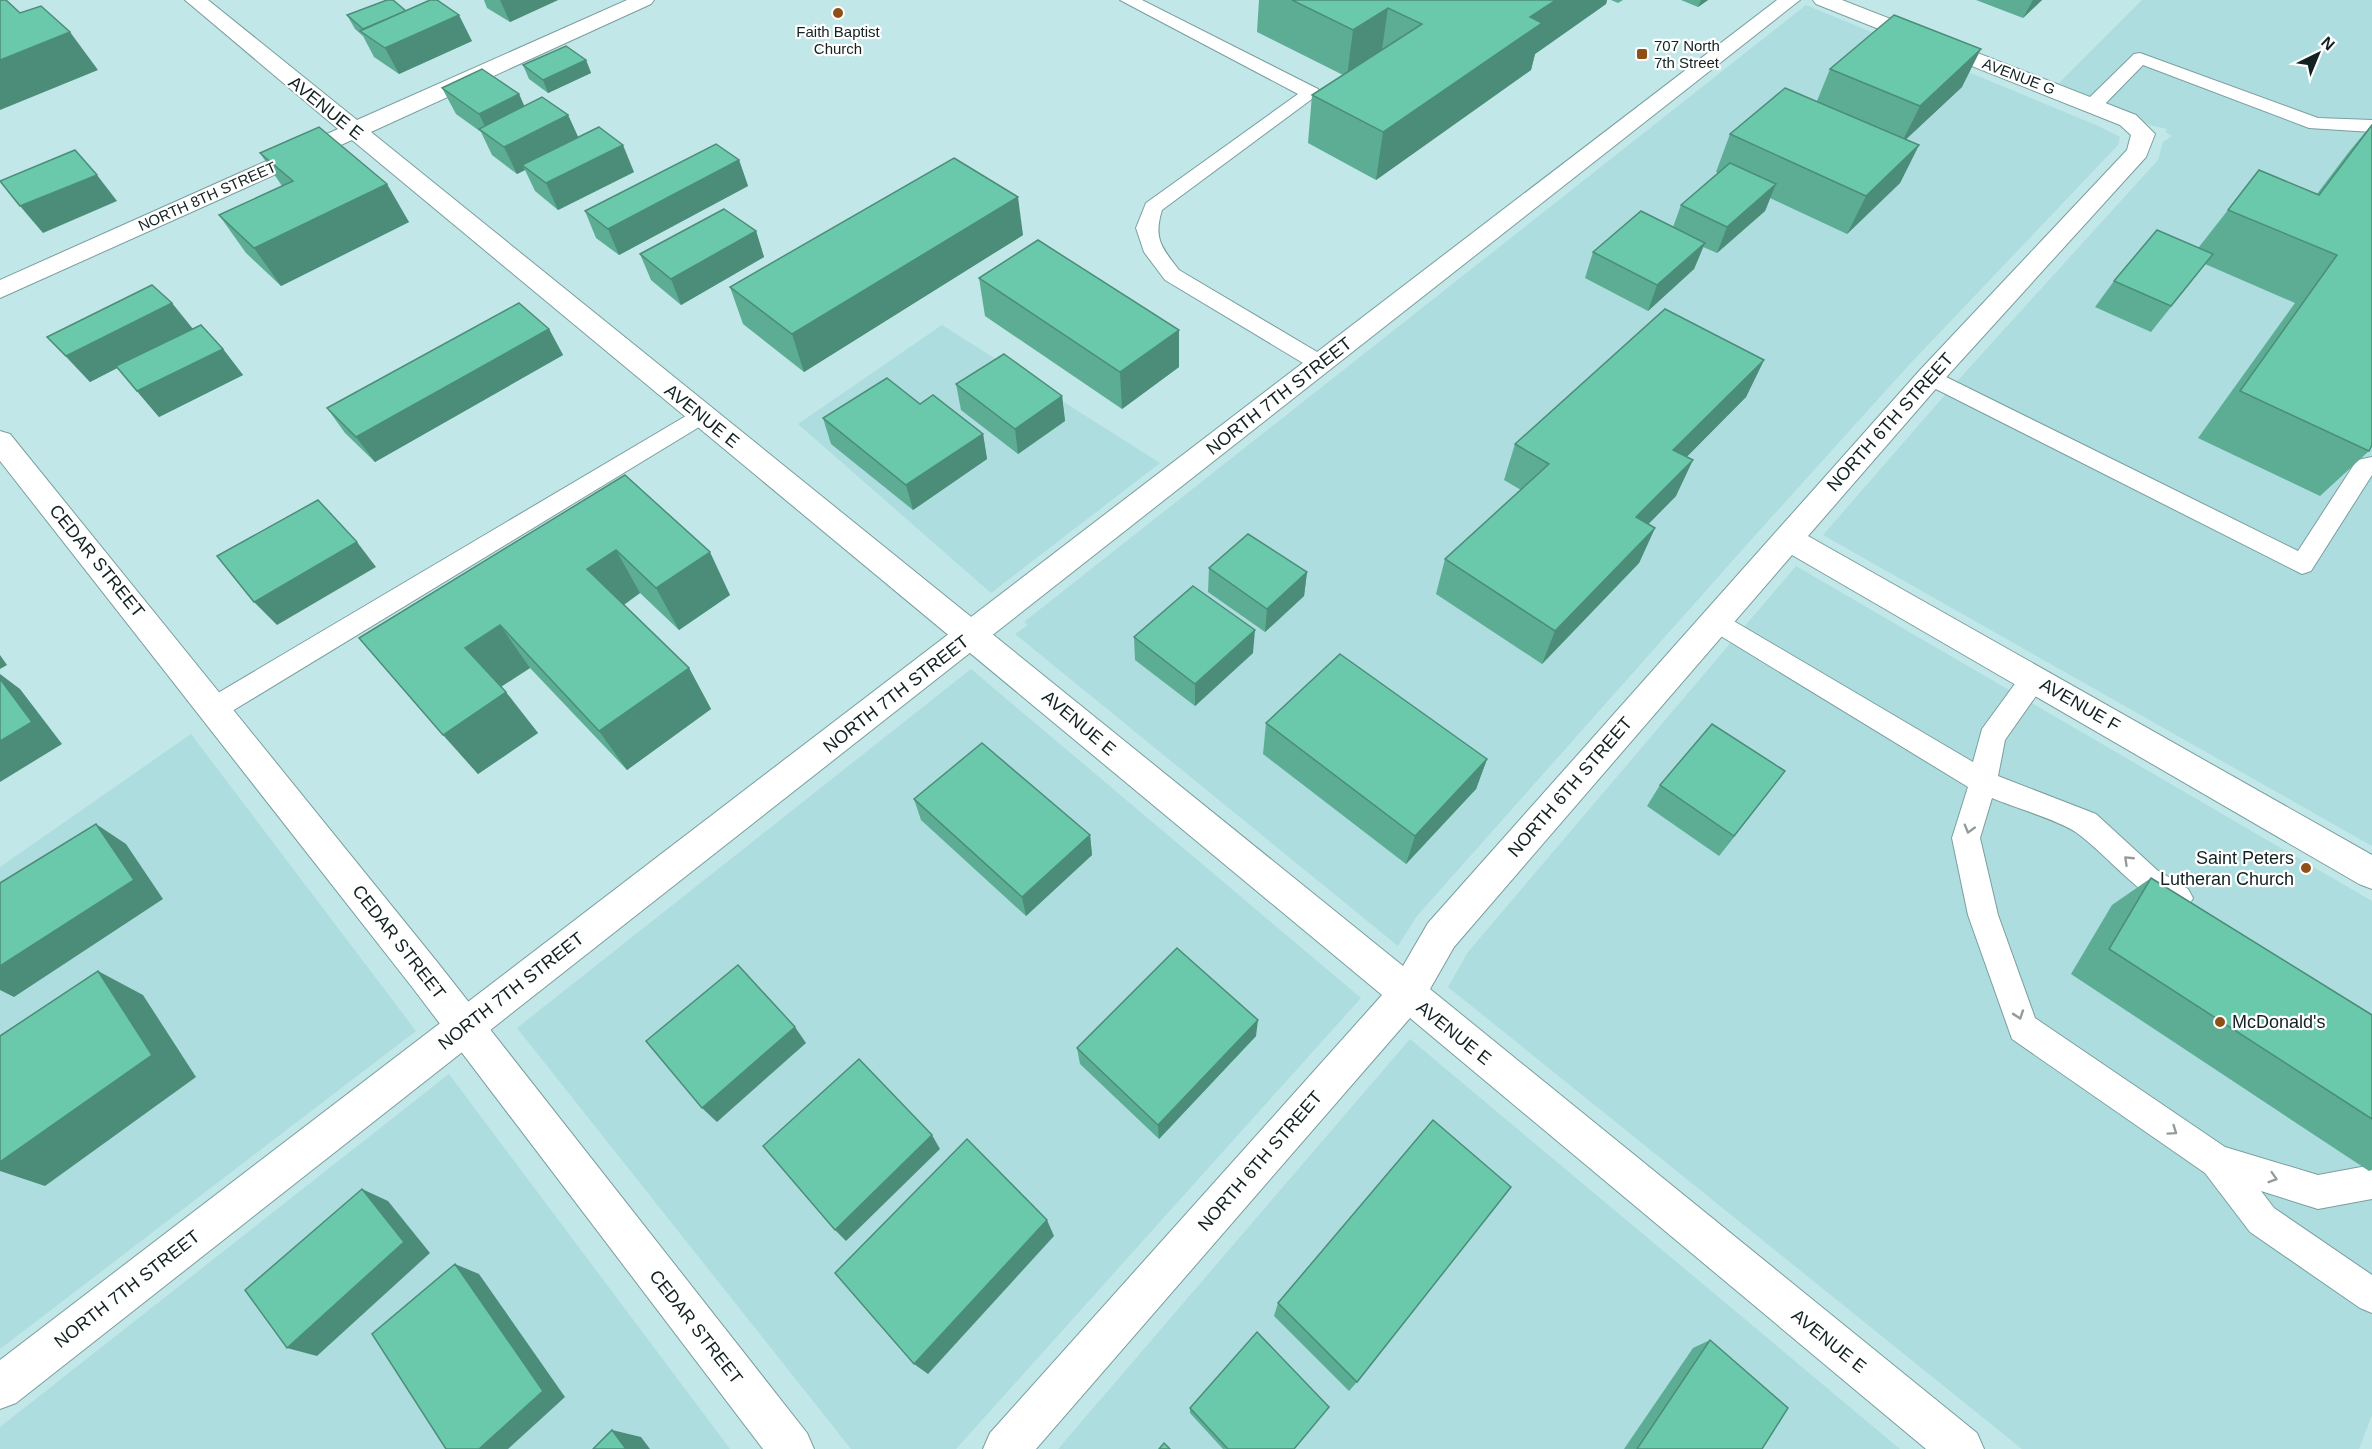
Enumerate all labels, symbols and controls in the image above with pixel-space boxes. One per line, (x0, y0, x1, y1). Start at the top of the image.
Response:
marker: Faith Baptist Church (831, 6, 845, 20)
place label: Faith Baptist Church (796, 23, 881, 57)
north arrow (2288, 24, 2348, 84)
text: N (2318, 33, 2338, 54)
place label: 707 North 7th Street (1654, 37, 1720, 71)
marker: 707 North 7th Street (1635, 47, 1649, 61)
street label: AVENUE G (1980, 54, 2058, 98)
street label: AVENUE E (285, 72, 367, 144)
street label: NORTH 8TH STREET (136, 158, 278, 234)
street label: NORTH 7TH STREET (1202, 333, 1356, 459)
street label: NORTH 6TH STREET (1823, 349, 1957, 495)
street label: AVENUE E (661, 380, 743, 452)
street label: CEDAR STREET (45, 501, 149, 621)
street label: NORTH 7TH STREET (819, 631, 973, 757)
street label: AVENUE F (2037, 674, 2123, 736)
street label: AVENUE E (1038, 687, 1120, 759)
street label: NORTH 6TH STREET (1504, 713, 1636, 861)
one-way arrow (1964, 823, 1977, 833)
place label: Saint Peters Lutheran Church (2160, 848, 2294, 889)
one-way arrow (2125, 856, 2135, 867)
marker: Saint Peters Lutheran Church (2299, 861, 2313, 875)
street label: CEDAR STREET (348, 881, 450, 1003)
street label: NORTH 7TH STREET (434, 928, 588, 1054)
street label: AVENUE E (1413, 997, 1495, 1069)
one-way arrow (2011, 1009, 2024, 1020)
place label: McDonald's (2232, 1012, 2325, 1032)
marker: McDonald's (2213, 1015, 2227, 1029)
street label: NORTH 6TH STREET (1194, 1087, 1326, 1235)
one-way arrow (2166, 1124, 2177, 1135)
one-way arrow (2267, 1171, 2278, 1183)
street label: NORTH 7TH STREET (50, 1226, 204, 1352)
street label: CEDAR STREET (645, 1266, 747, 1388)
street label: AVENUE E (1788, 1305, 1870, 1377)

